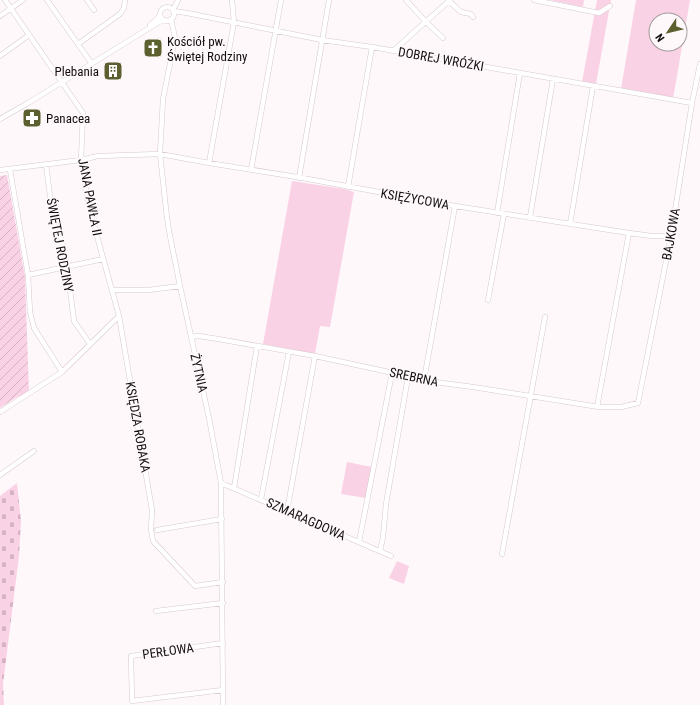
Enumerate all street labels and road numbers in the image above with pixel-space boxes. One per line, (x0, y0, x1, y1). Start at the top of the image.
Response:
street label: DOBREJ WRÓŻKI (397, 44, 485, 74)
street label: JANA PAWŁA II (75, 157, 105, 237)
street label: KSIĘŻYCOWA (380, 186, 451, 212)
street label: ŚWIĘTEJ RODZINY (44, 197, 77, 294)
street label: BAJKOWA (659, 206, 683, 261)
street label: ŻYTNIA (187, 352, 211, 394)
street label: SREBRNA (388, 364, 440, 390)
street label: KSIĘDZA ROBAKA (123, 380, 153, 474)
street label: SZMARAGDOWA (264, 495, 348, 543)
street label: PERŁOWA (141, 640, 195, 662)

